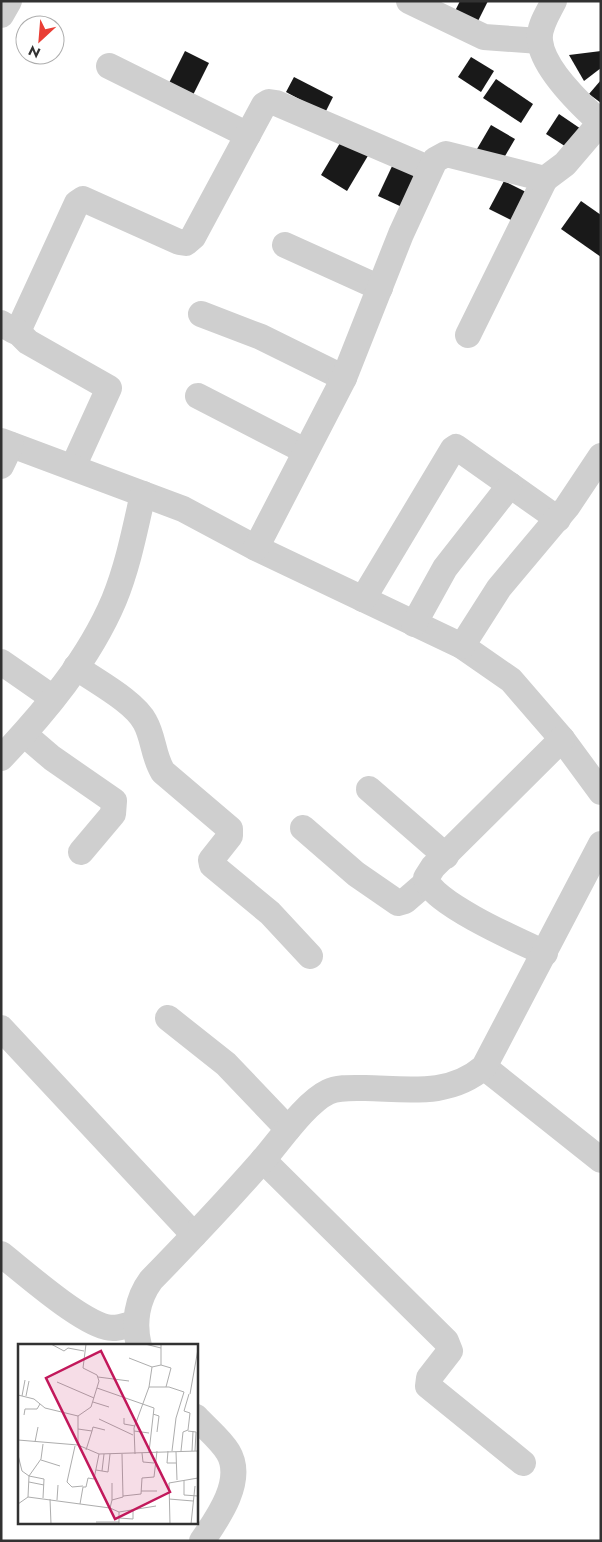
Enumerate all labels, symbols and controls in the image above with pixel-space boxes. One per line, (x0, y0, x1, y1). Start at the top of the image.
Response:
north arrow (15, 15, 65, 65)
text: N (25, 40, 44, 63)
inset map (18, 1344, 198, 1524)

